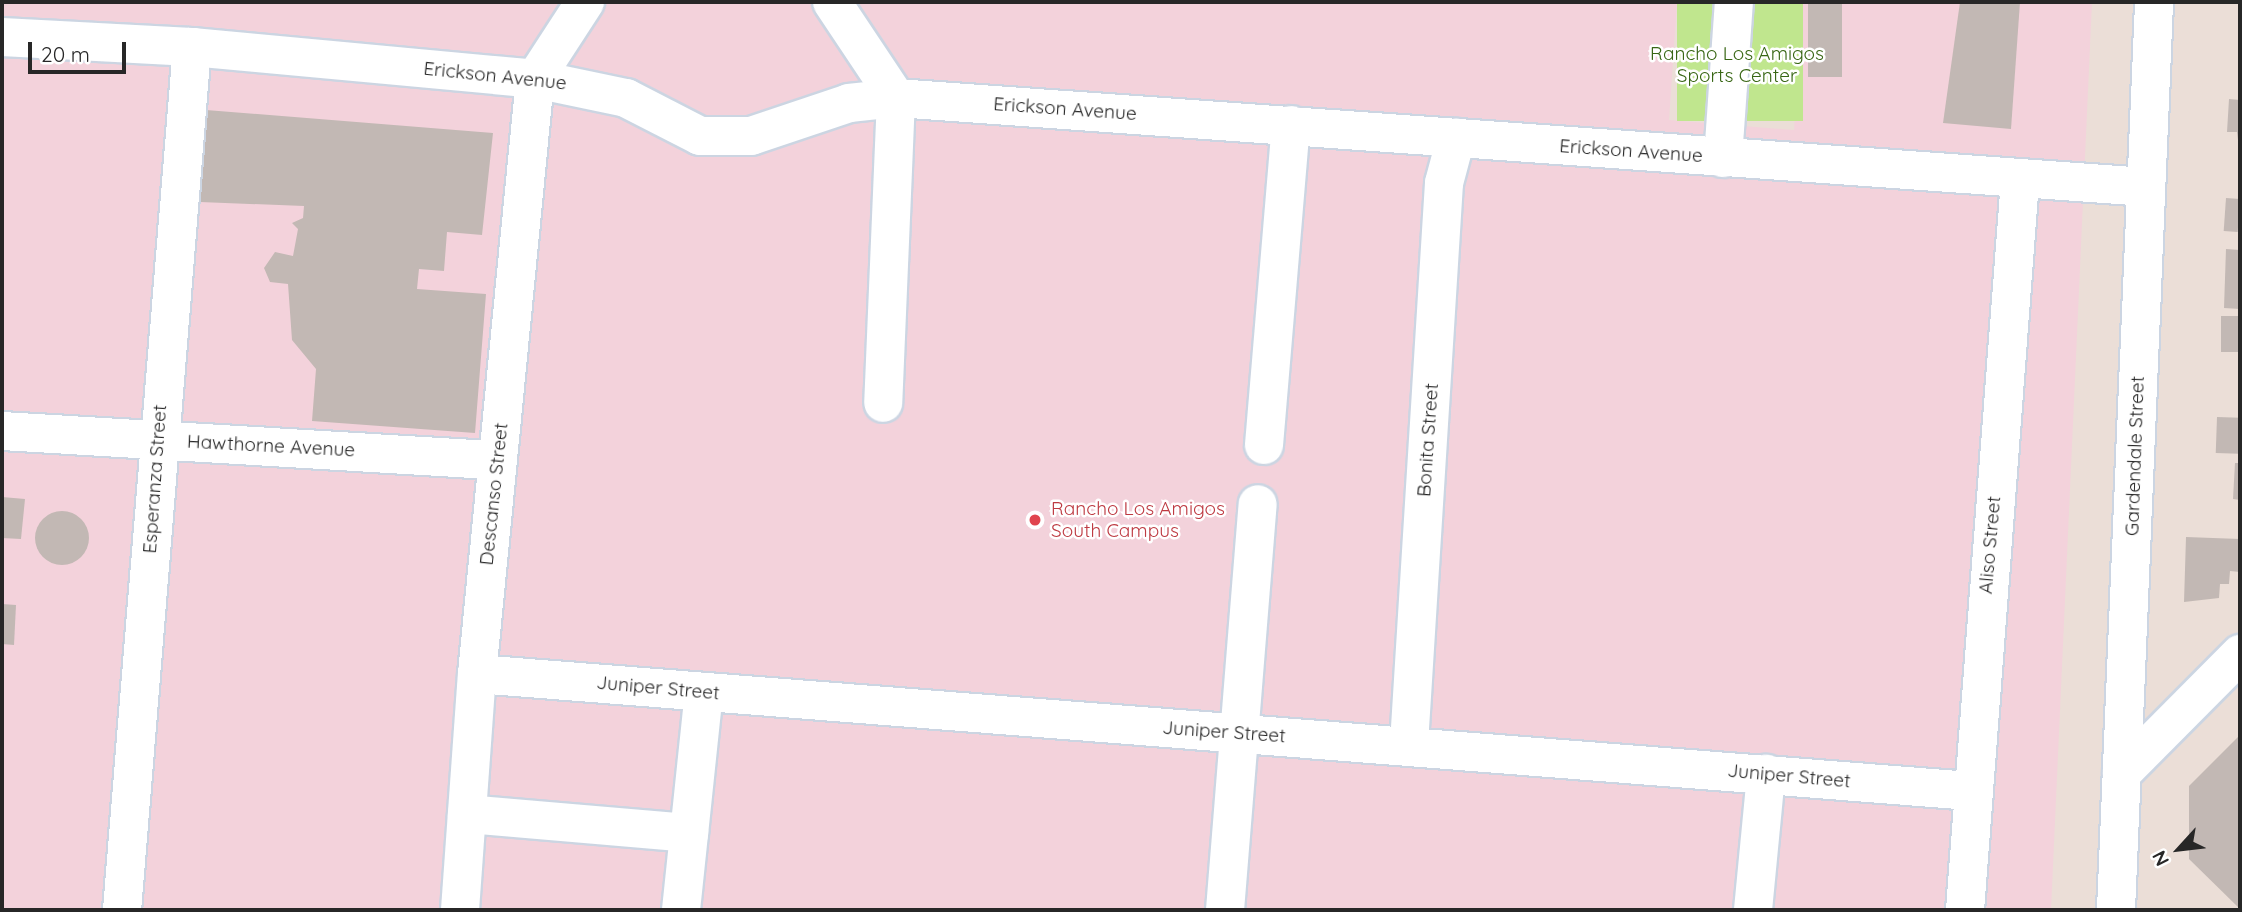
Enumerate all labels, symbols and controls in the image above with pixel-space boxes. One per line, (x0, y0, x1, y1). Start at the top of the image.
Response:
scale bar (32, 28, 130, 72)
text: 20 m (41, 41, 90, 67)
park label: Rancho Los Amigos Sports Center (1650, 43, 1824, 87)
street label: Erickson Avenue (422, 57, 568, 95)
street label: Erickson Avenue (993, 93, 1137, 125)
street label: Erickson Avenue (1559, 135, 1703, 167)
street label: Gardendale Street (2121, 376, 2149, 536)
street label: Bonita Street (1413, 382, 1443, 498)
street label: Esperanza Street (138, 404, 172, 554)
street label: Descanso Street (475, 422, 513, 566)
street label: Hawthorne Avenue (186, 430, 356, 462)
street label: Aliso Street (1974, 495, 2006, 595)
place label: Rancho Los Amigos South Campus (1051, 498, 1225, 542)
marker: Rancho Los Amigos South Campus (1025, 510, 1045, 530)
street label: Juniper Street (596, 671, 720, 705)
street label: Juniper Street (1162, 716, 1286, 748)
street label: Juniper Street (1727, 759, 1851, 793)
north arrow (2144, 814, 2214, 884)
text: N (2146, 847, 2174, 870)

